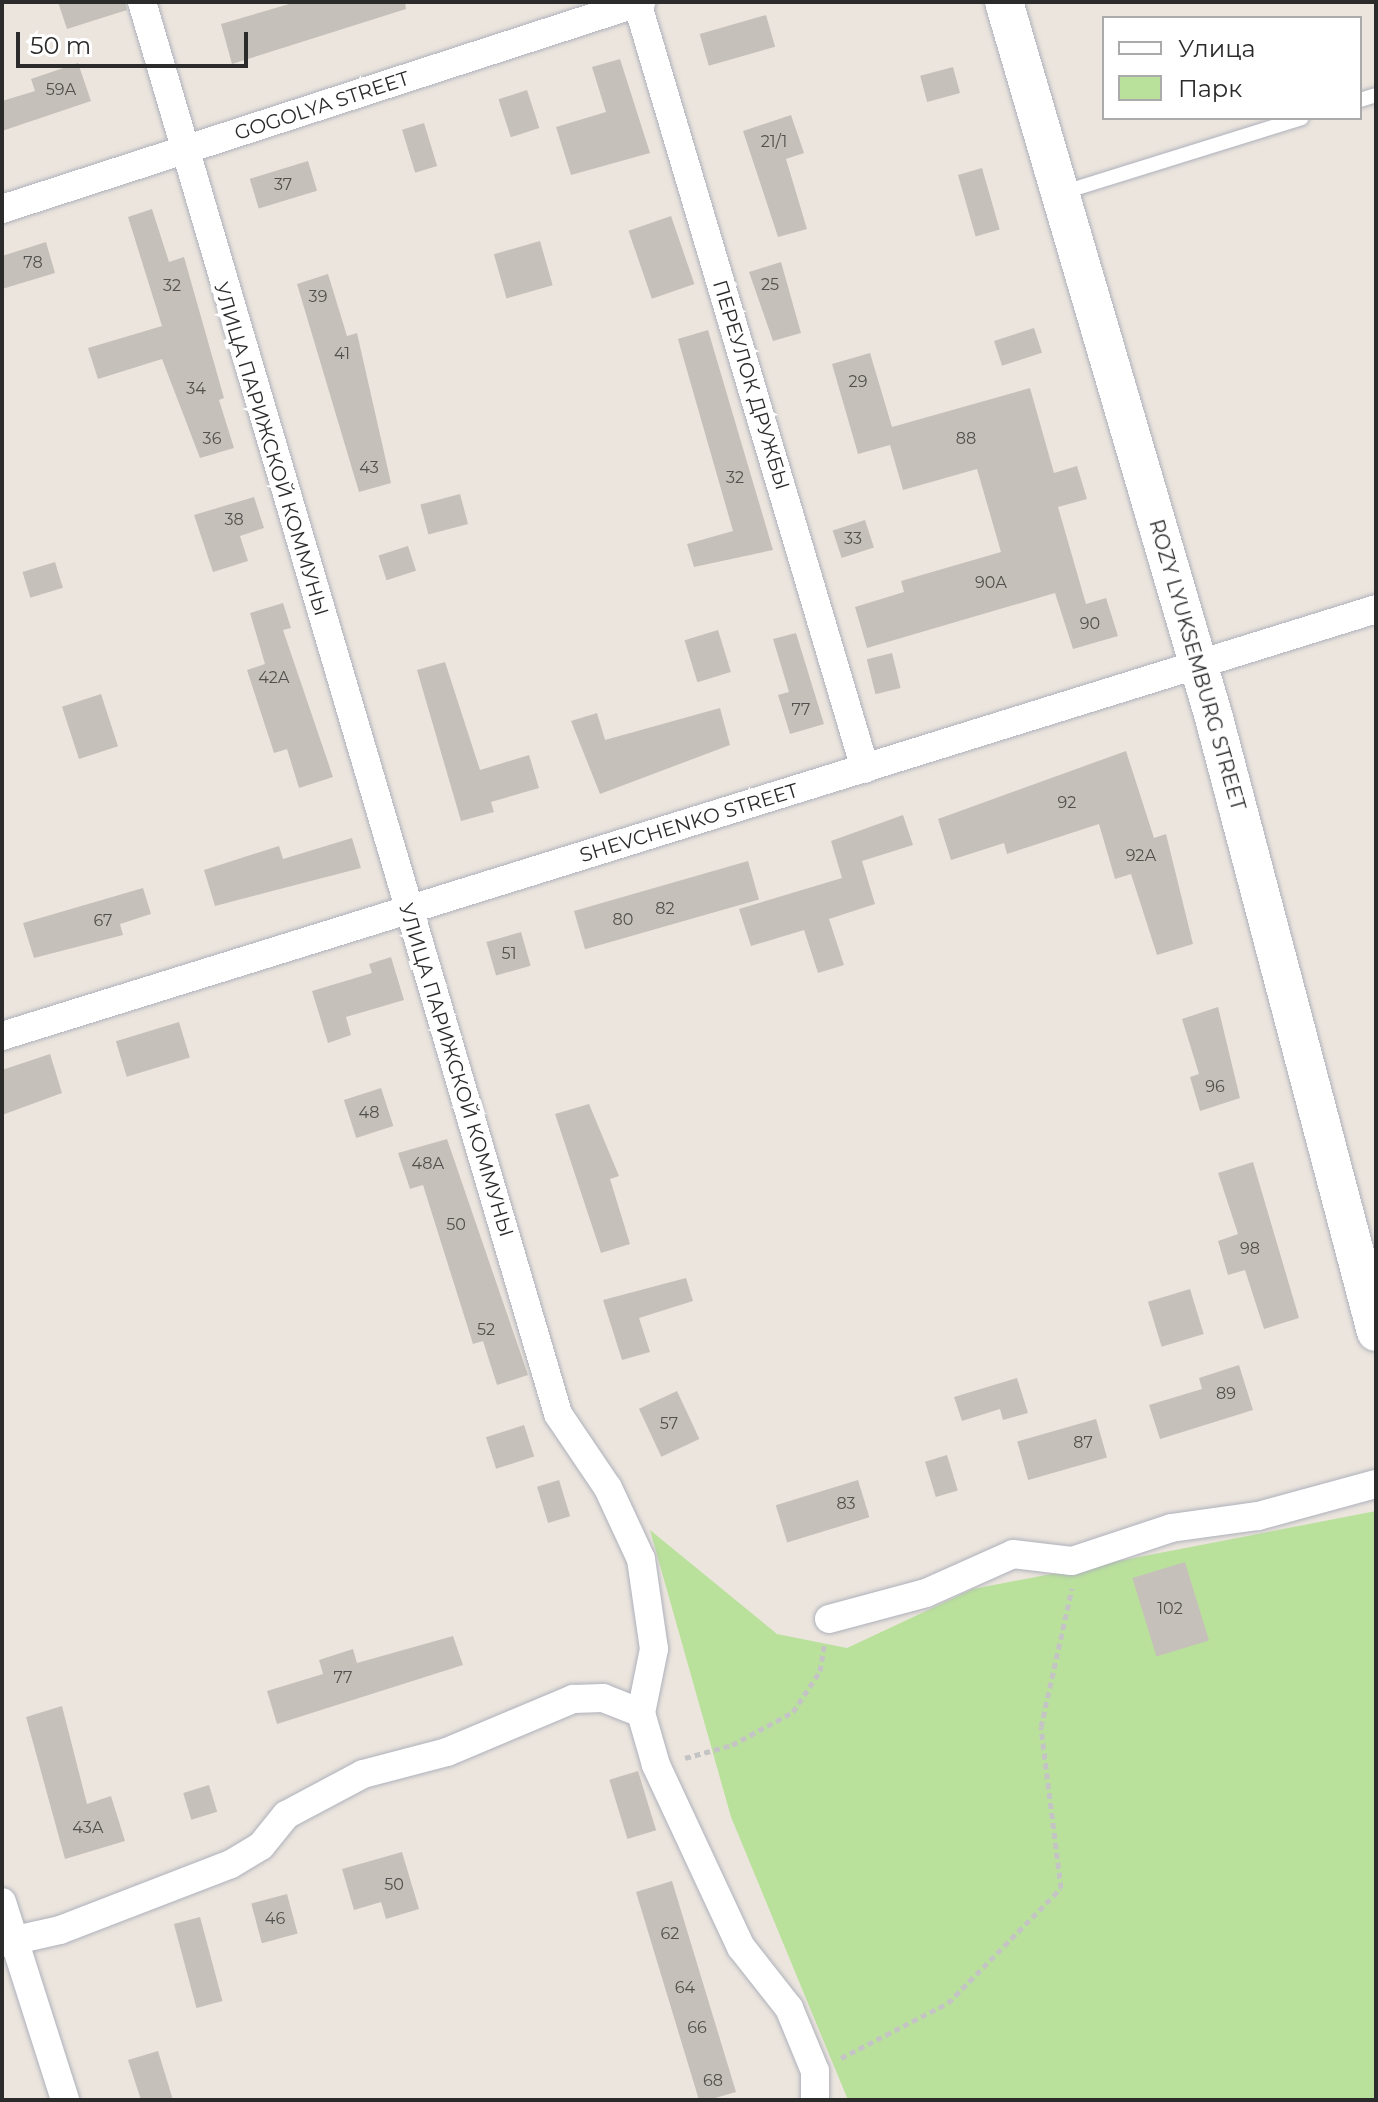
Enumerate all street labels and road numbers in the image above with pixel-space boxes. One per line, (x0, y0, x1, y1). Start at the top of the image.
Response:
street label: GOGOLYA STREET (232, 66, 412, 146)
street label: ПЕРЕУЛОК ДРУЖБЫ (708, 277, 794, 493)
street label: УЛИЦА ПАРИЖСКОЙ КОММУНЫ (209, 279, 333, 619)
street label: ROZY LYUKSEMBURG STREET (1144, 517, 1250, 813)
street label: SHEVCHENKO STREET (577, 778, 801, 868)
street label: УЛИЦА ПАРИЖСКОЙ КОММУНЫ (394, 900, 518, 1240)

